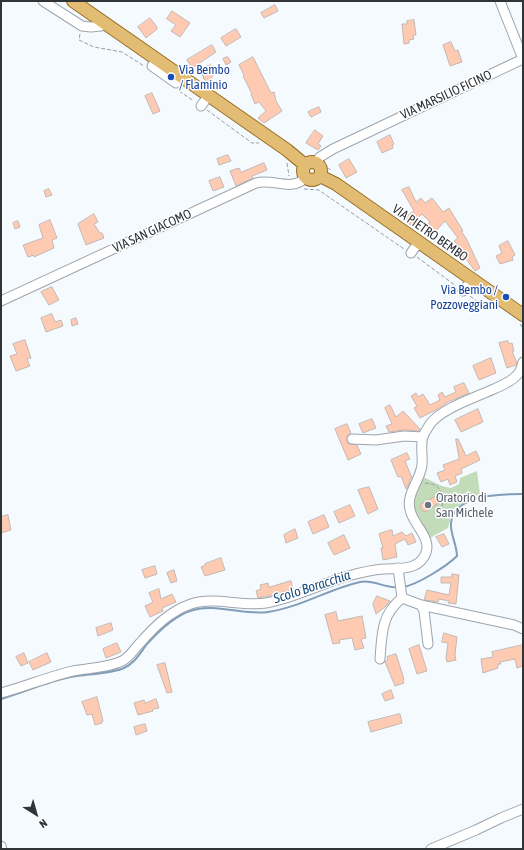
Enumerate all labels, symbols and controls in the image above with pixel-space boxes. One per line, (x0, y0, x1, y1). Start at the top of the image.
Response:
place label: Via Bembo / Flaminio (179, 62, 230, 93)
street label: VIA MARSILIO FICINO (398, 67, 494, 123)
marker: Via Bembo / Flaminio (166, 72, 176, 82)
street label: VIA PIETRO BEMBO (389, 201, 471, 265)
street label: VIA SAN GIACOMO (110, 206, 194, 256)
place label: Via Bembo / Pozzoveggiani (430, 282, 498, 313)
marker: Via Bembo / Pozzoveggiani (501, 292, 511, 302)
place label: Oratorio di San Michele (436, 490, 494, 521)
marker: Oratorio di San Michele (423, 500, 433, 510)
water label: Scolo Boracchia (271, 567, 353, 607)
north arrow (16, 794, 56, 834)
text: N (37, 817, 49, 830)

